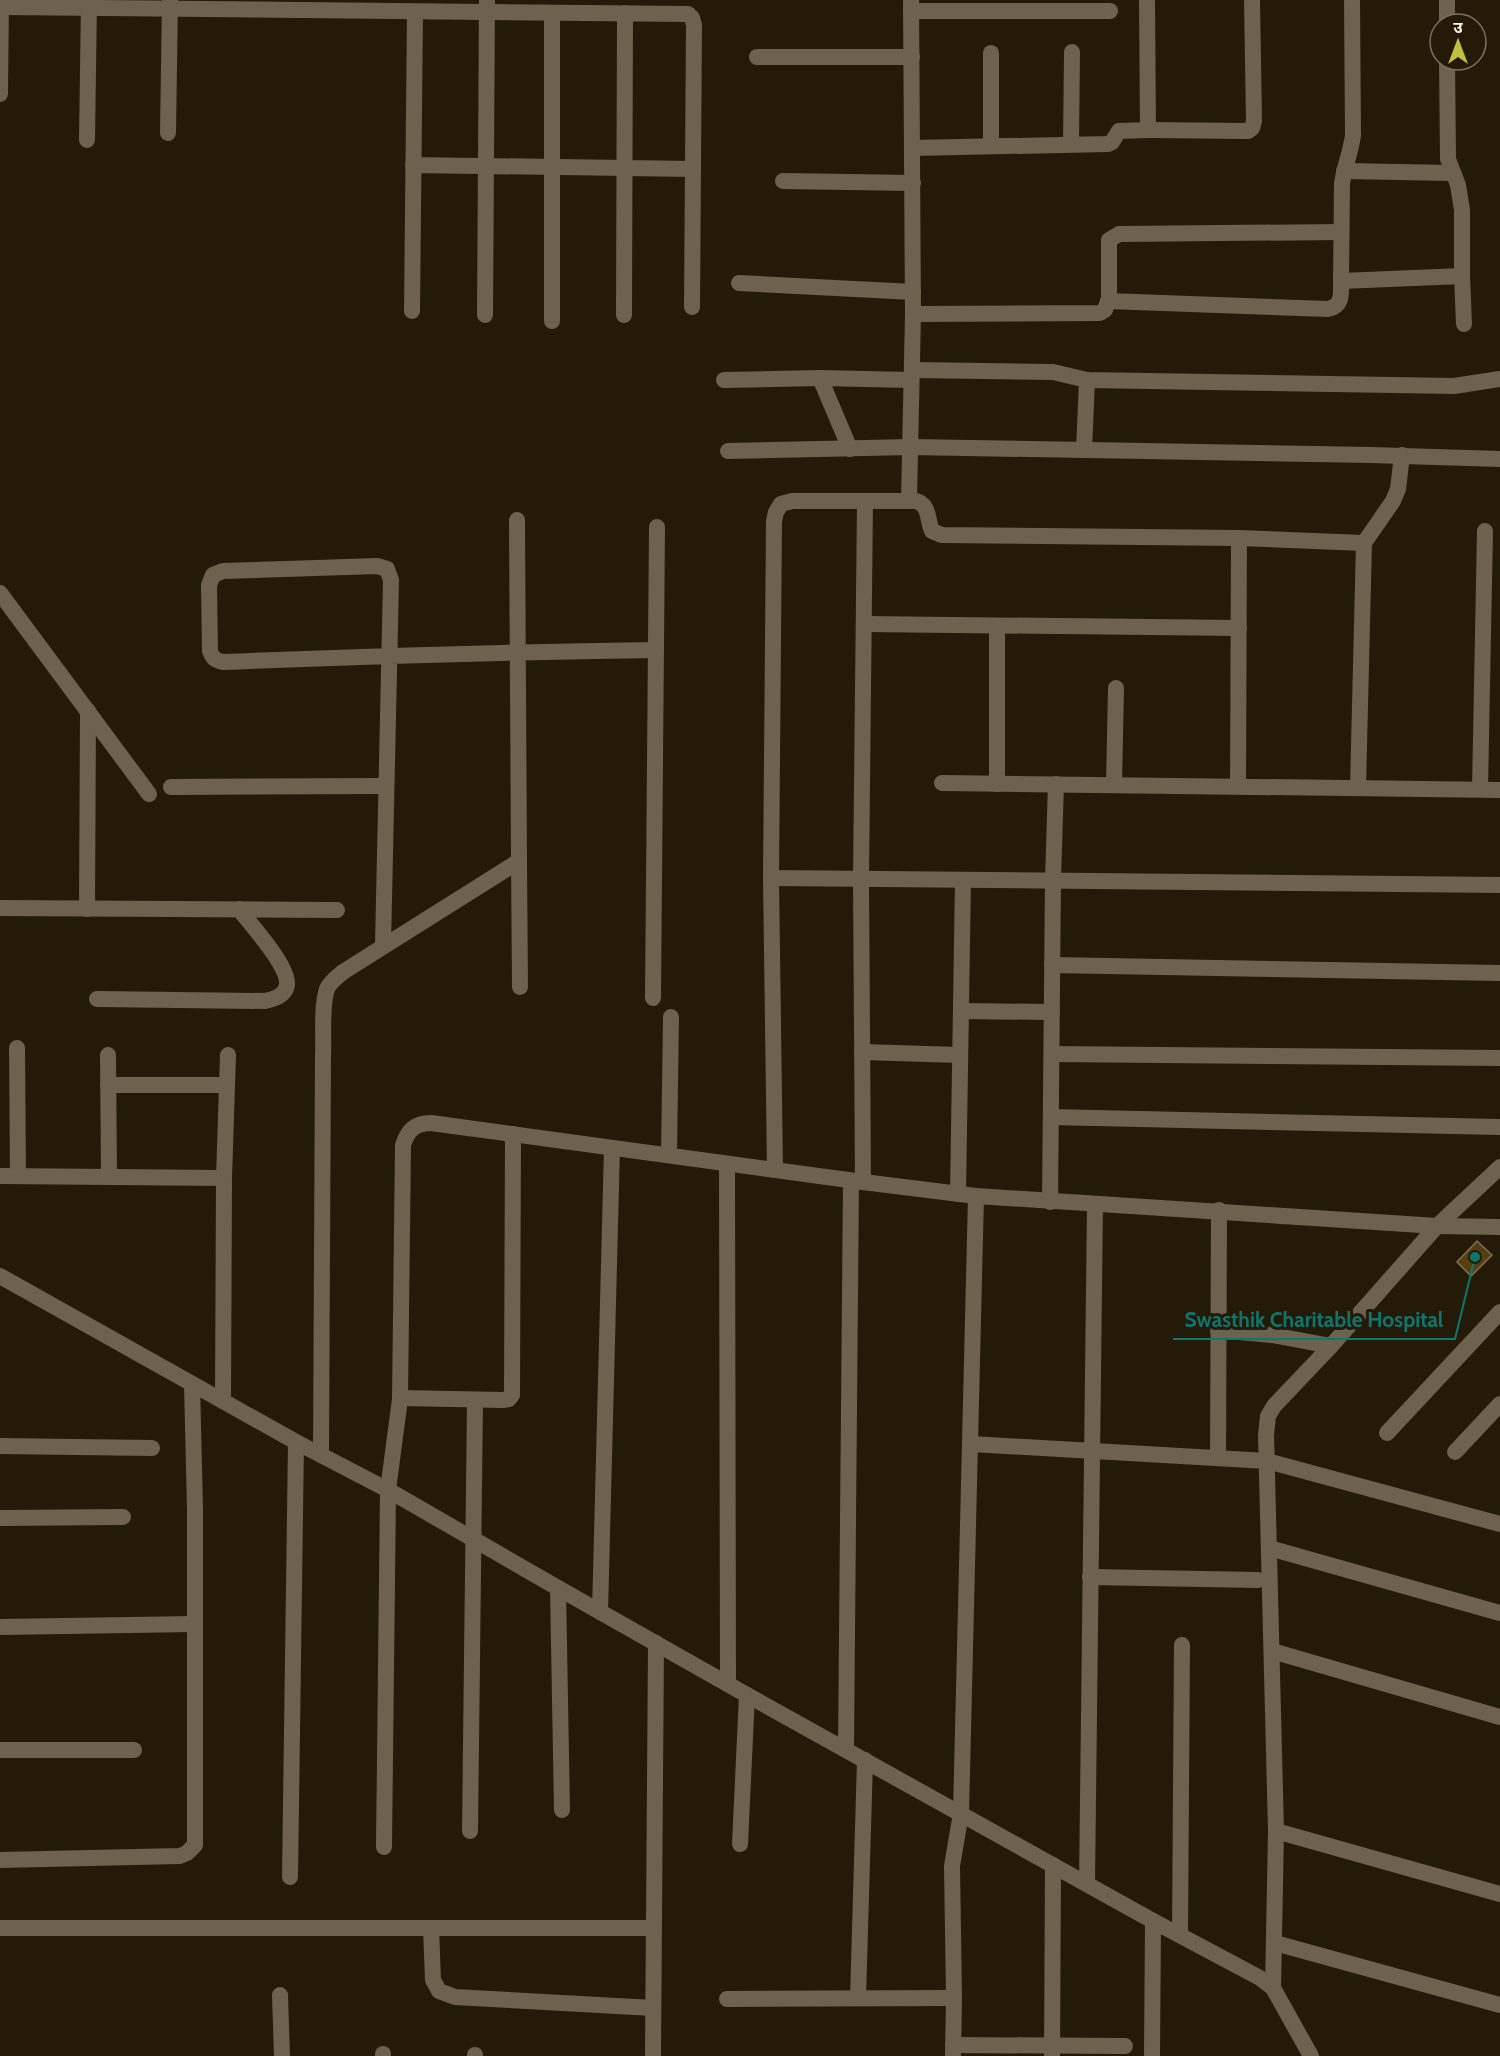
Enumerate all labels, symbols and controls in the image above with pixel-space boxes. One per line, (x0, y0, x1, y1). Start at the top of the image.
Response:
north arrow (1428, 12, 1488, 72)
text: उ (1453, 18, 1463, 37)
callout: Swasthik Charitable Hospital (1173, 1300, 1455, 1339)
text: Swasthik Charitable Hospital (1185, 1307, 1444, 1332)

